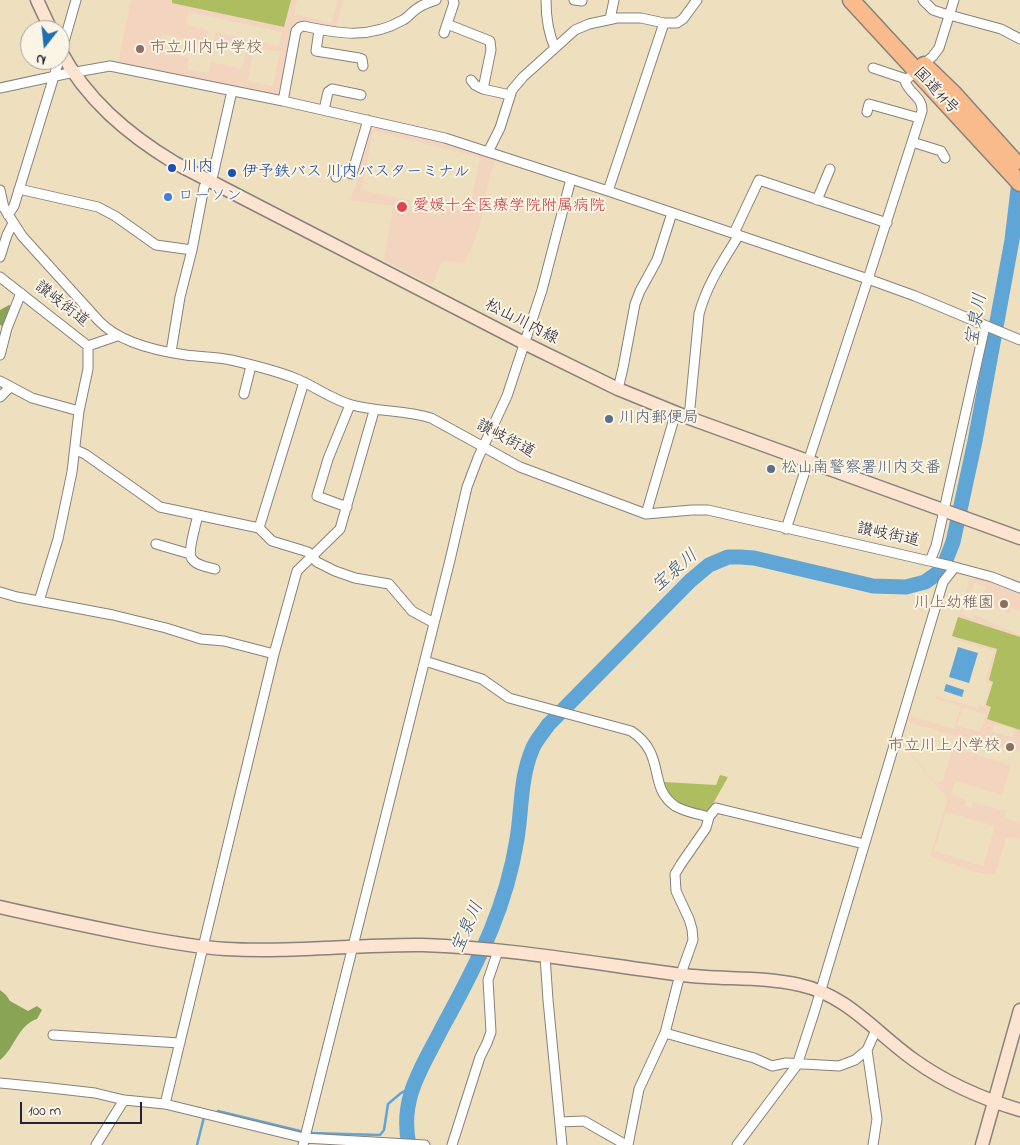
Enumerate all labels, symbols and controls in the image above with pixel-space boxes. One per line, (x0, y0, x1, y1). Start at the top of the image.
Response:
north arrow (20, 20, 70, 70)
place label: 市立川内中学校 (150, 39, 262, 59)
marker: 市立川内中学校 (134, 43, 146, 55)
text: N (34, 48, 48, 70)
street label: 国道11号 (908, 64, 962, 120)
place label: 川内 (182, 158, 214, 178)
marker: 川内 (166, 162, 178, 174)
place label: 伊予鉄バス 川内バスターミナル (242, 163, 470, 183)
marker: 伊予鉄バス 川内バスターミナル (226, 167, 238, 179)
place label: ローソン (178, 187, 242, 207)
marker: ローソン (162, 191, 174, 203)
place label: 愛媛十全医療学院附属病院 (413, 197, 605, 217)
marker: 愛媛十全医療学院附属病院 (395, 200, 409, 214)
street label: 讃岐街道 (30, 278, 92, 332)
water label: 宝泉川 (963, 292, 993, 348)
street label: 松山川内線 (481, 296, 561, 350)
place label: 川内郵便局 (619, 409, 699, 429)
marker: 川内郵便局 (603, 413, 615, 425)
street label: 讃岐街道 (472, 417, 538, 463)
place label: 松山南警察署川内交番 (781, 459, 941, 479)
marker: 松山南警察署川内交番 (765, 463, 777, 475)
street label: 讃岐街道 (855, 520, 921, 552)
water label: 宝泉川 (649, 546, 703, 598)
place label: 川上幼稚園 (914, 594, 994, 614)
marker: 川上幼稚園 (998, 598, 1010, 610)
place label: 市立川上小学校 (888, 737, 1000, 757)
marker: 市立川上小学校 (1004, 741, 1016, 753)
water label: 宝泉川 (448, 899, 490, 957)
scale bar (22, 1092, 145, 1124)
text: 100 m (28, 1100, 61, 1122)

